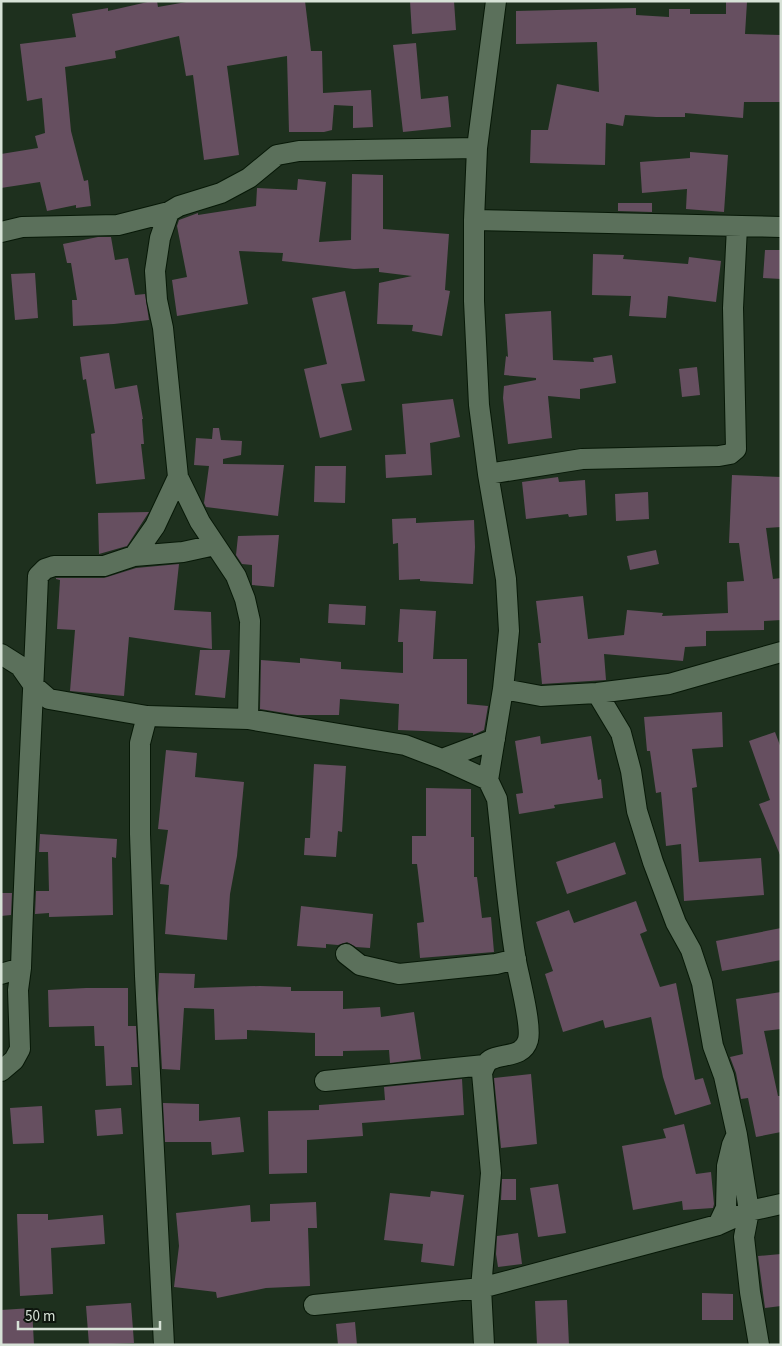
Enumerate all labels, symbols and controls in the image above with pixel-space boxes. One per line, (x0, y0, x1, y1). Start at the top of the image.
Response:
scale bar (18, 1298, 160, 1330)
text: 50 m (25, 1306, 55, 1327)

